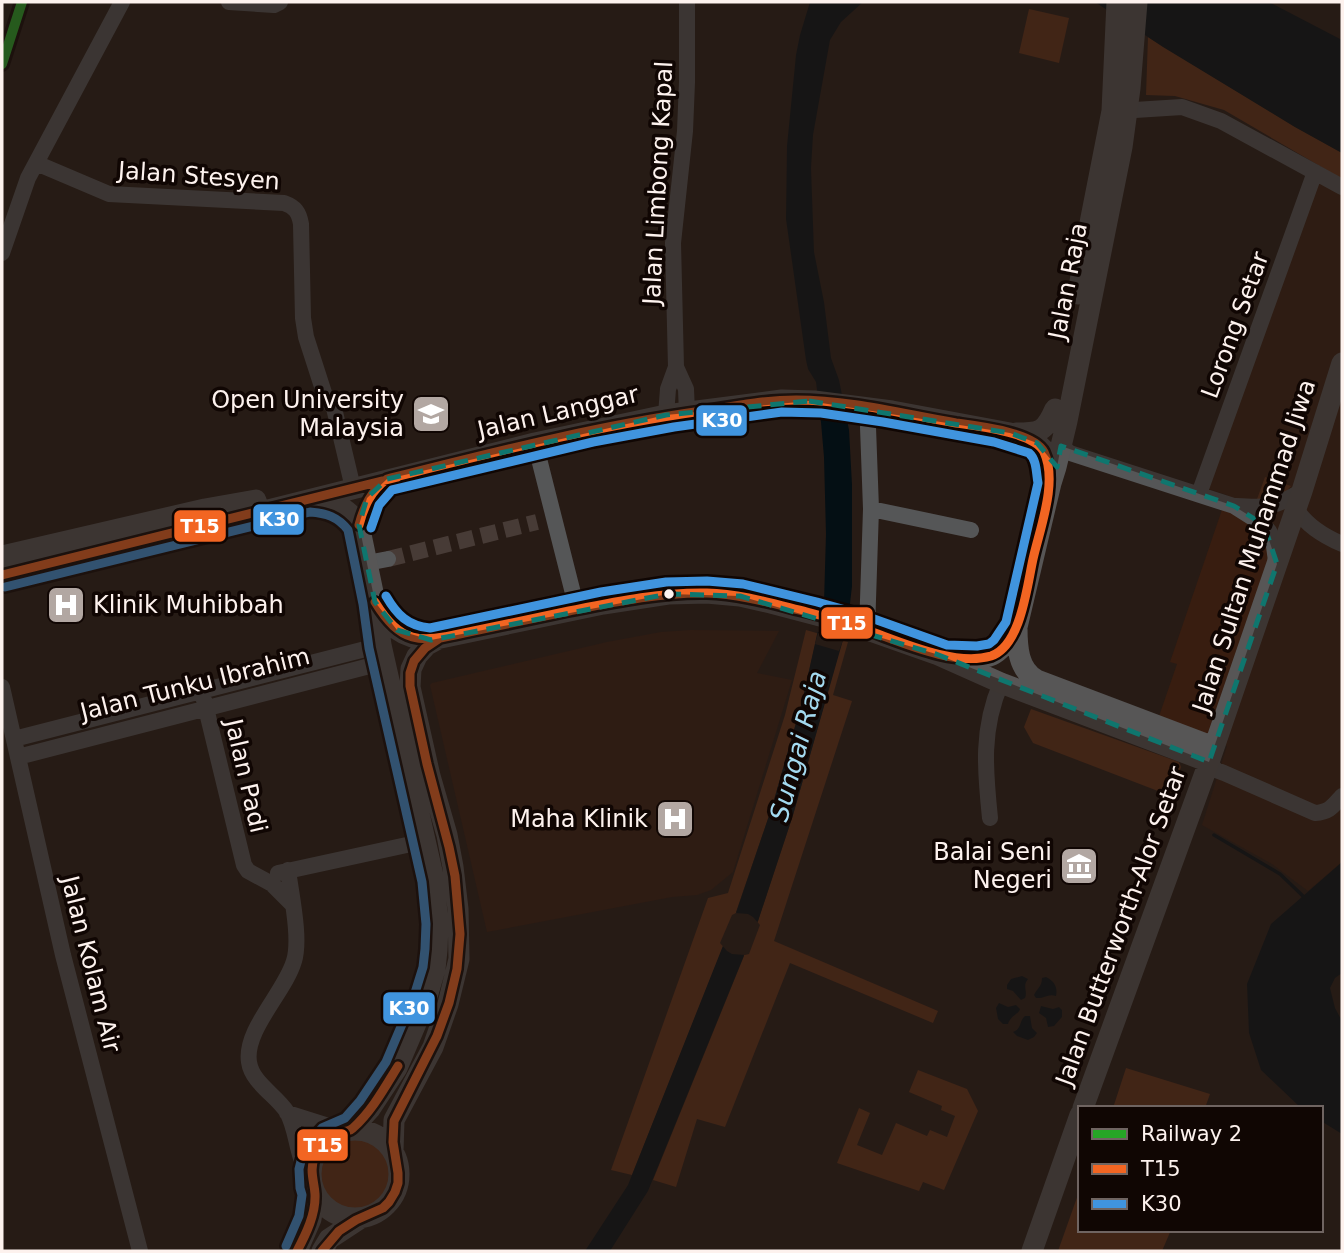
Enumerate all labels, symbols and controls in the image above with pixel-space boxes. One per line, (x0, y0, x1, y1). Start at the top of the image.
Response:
street label: Jalan Limbong Kapal (638, 60, 678, 308)
street label: Jalan Stesyen (115, 156, 281, 196)
street label: Jalan Raja (1043, 220, 1093, 344)
street label: Lorong Setar (1196, 248, 1274, 402)
street label: Jalan Sultan Muhammad Jiwa (1186, 376, 1321, 718)
street label: Jalan Langgar (473, 380, 641, 445)
place label: Open University Malaysia (211, 386, 404, 442)
school or university icon: Open University Malaysia (410, 393, 452, 435)
line badge: K30 (695, 404, 748, 437)
text: K30 (701, 409, 743, 431)
line badge: K30 (252, 503, 305, 536)
text: K30 (258, 508, 300, 530)
line badge: T15 (173, 509, 227, 543)
text: T15 (180, 515, 220, 537)
hospital icon: Klinik Muhibbah (45, 584, 87, 626)
unlabelled marker (662, 587, 676, 601)
place label: Klinik Muhibbah (93, 591, 284, 619)
line badge: T15 (820, 606, 874, 640)
text: T15 (827, 612, 867, 634)
street label: Jalan Tunku Ibrahim (75, 642, 313, 727)
water label: Sungai Raja (764, 667, 832, 825)
street label: Jalan Padi (219, 714, 273, 836)
street label: Jalan Butterworth-Alor Setar (1049, 763, 1192, 1091)
hospital icon: Maha Klinik (654, 798, 696, 840)
place label: Maha Klinik (510, 805, 648, 833)
place label: Balai Seni Negeri (933, 838, 1052, 894)
museum icon: Balai Seni Negeri (1058, 845, 1100, 887)
street label: Jalan Kolam Air (55, 871, 126, 1055)
line badge: K30 (382, 991, 436, 1025)
text: K30 (388, 997, 430, 1019)
legend (1078, 1106, 1323, 1232)
text: Railway 2 (1141, 1122, 1242, 1146)
line badge: T15 (296, 1128, 349, 1162)
text: T15 (303, 1134, 343, 1156)
text: T15 (1140, 1157, 1181, 1181)
text: K30 (1141, 1192, 1182, 1216)

